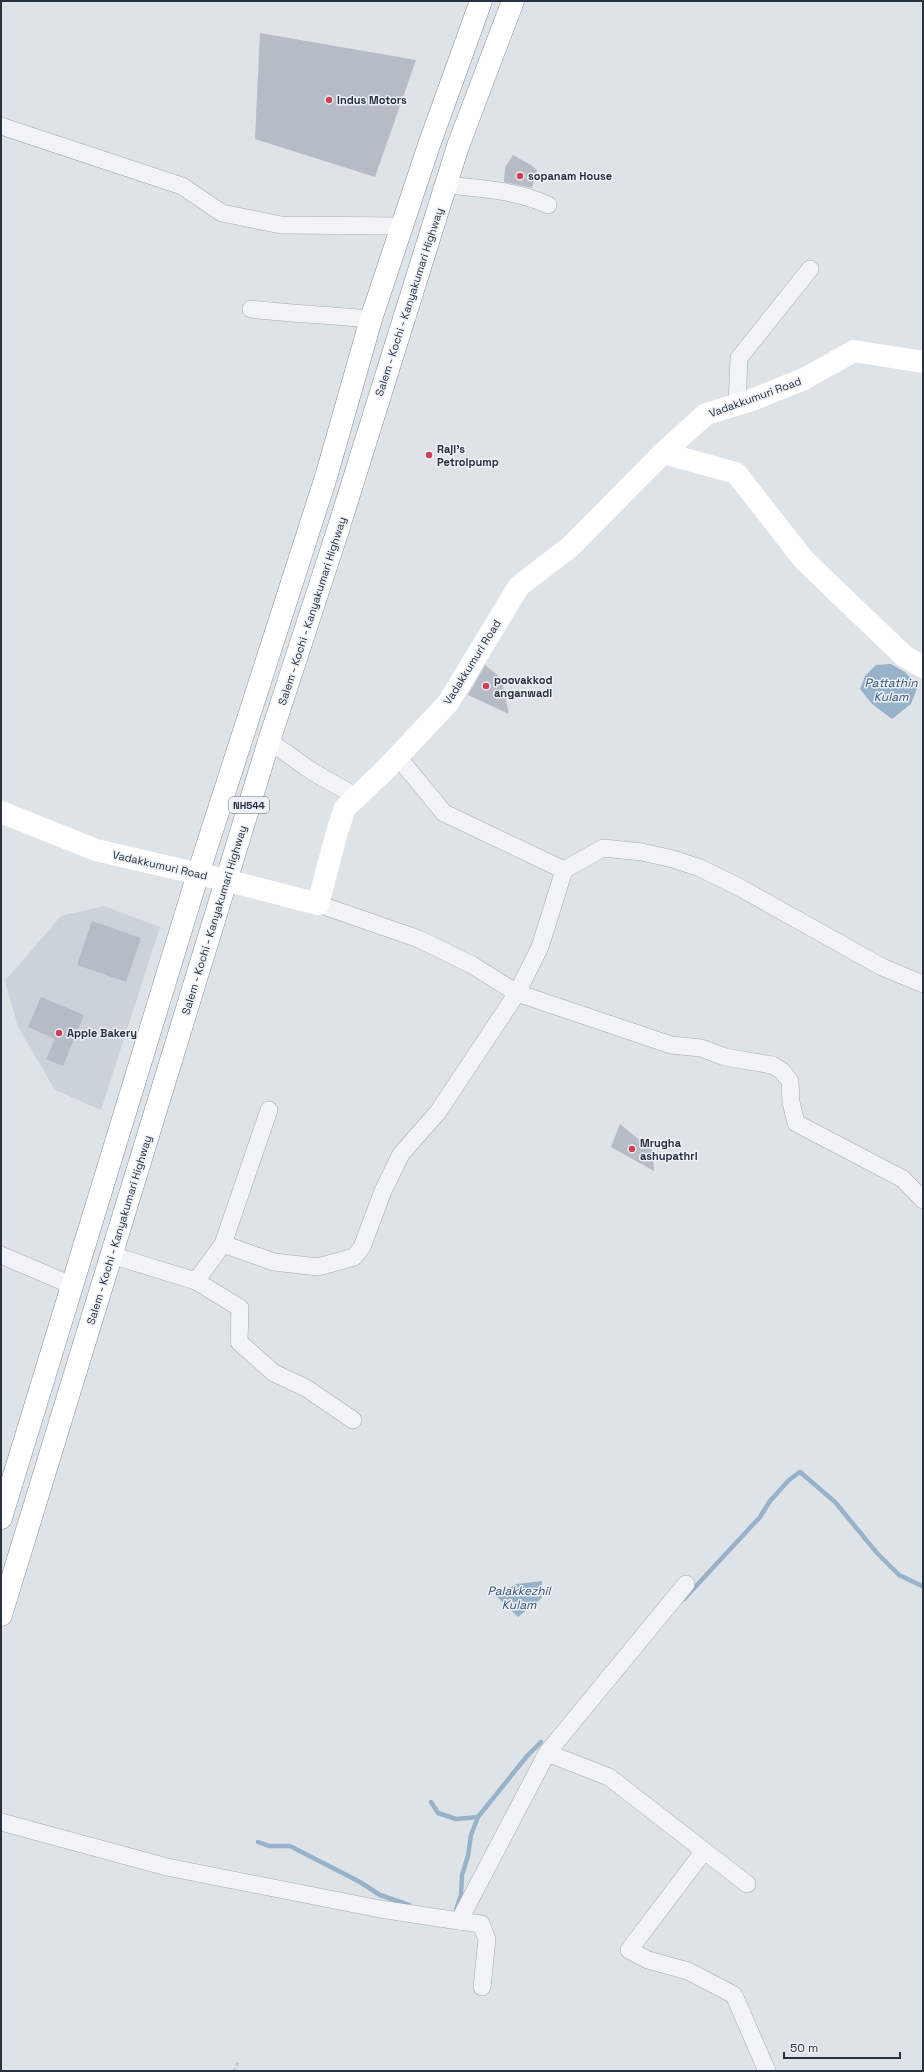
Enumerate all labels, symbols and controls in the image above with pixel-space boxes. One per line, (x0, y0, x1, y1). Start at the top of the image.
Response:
place label: Indus Motors (337, 93, 407, 107)
marker: Indus Motors (324, 95, 334, 105)
place label: sopanam House (528, 169, 612, 183)
marker: sopanam House (515, 171, 525, 181)
street label: Salem - Kochi - Kanyakumari Highway (372, 206, 446, 398)
street label: Vadakkumuri Road (707, 374, 803, 420)
place label: Raji's Petrolpump (437, 442, 499, 469)
marker: Raji's Petrolpump (424, 450, 434, 460)
street label: Salem - Kochi - Kanyakumari Highway (275, 515, 349, 707)
street label: Vadakkumuri Road (440, 617, 504, 707)
place label: poovakkod anganwadi (494, 673, 552, 700)
water label: Pattathin Kulam (864, 675, 918, 705)
marker: poovakkod anganwadi (481, 681, 491, 691)
road number: NH544 (229, 797, 269, 813)
street label: Salem - Kochi - Kanyakumari Highway (178, 824, 250, 1016)
street label: Vadakkumuri Road (111, 847, 209, 883)
place label: Apple Bakery (67, 1026, 137, 1040)
marker: Apple Bakery (54, 1028, 64, 1038)
street label: Salem - Kochi - Kanyakumari Highway (83, 1134, 155, 1326)
place label: Mrugha ashupathri (640, 1136, 698, 1163)
marker: Mrugha ashupathri (627, 1144, 637, 1154)
water label: Palakkezhil Kulam (488, 1583, 552, 1613)
scale bar (784, 2034, 900, 2060)
text: 50 m (790, 2040, 818, 2056)

